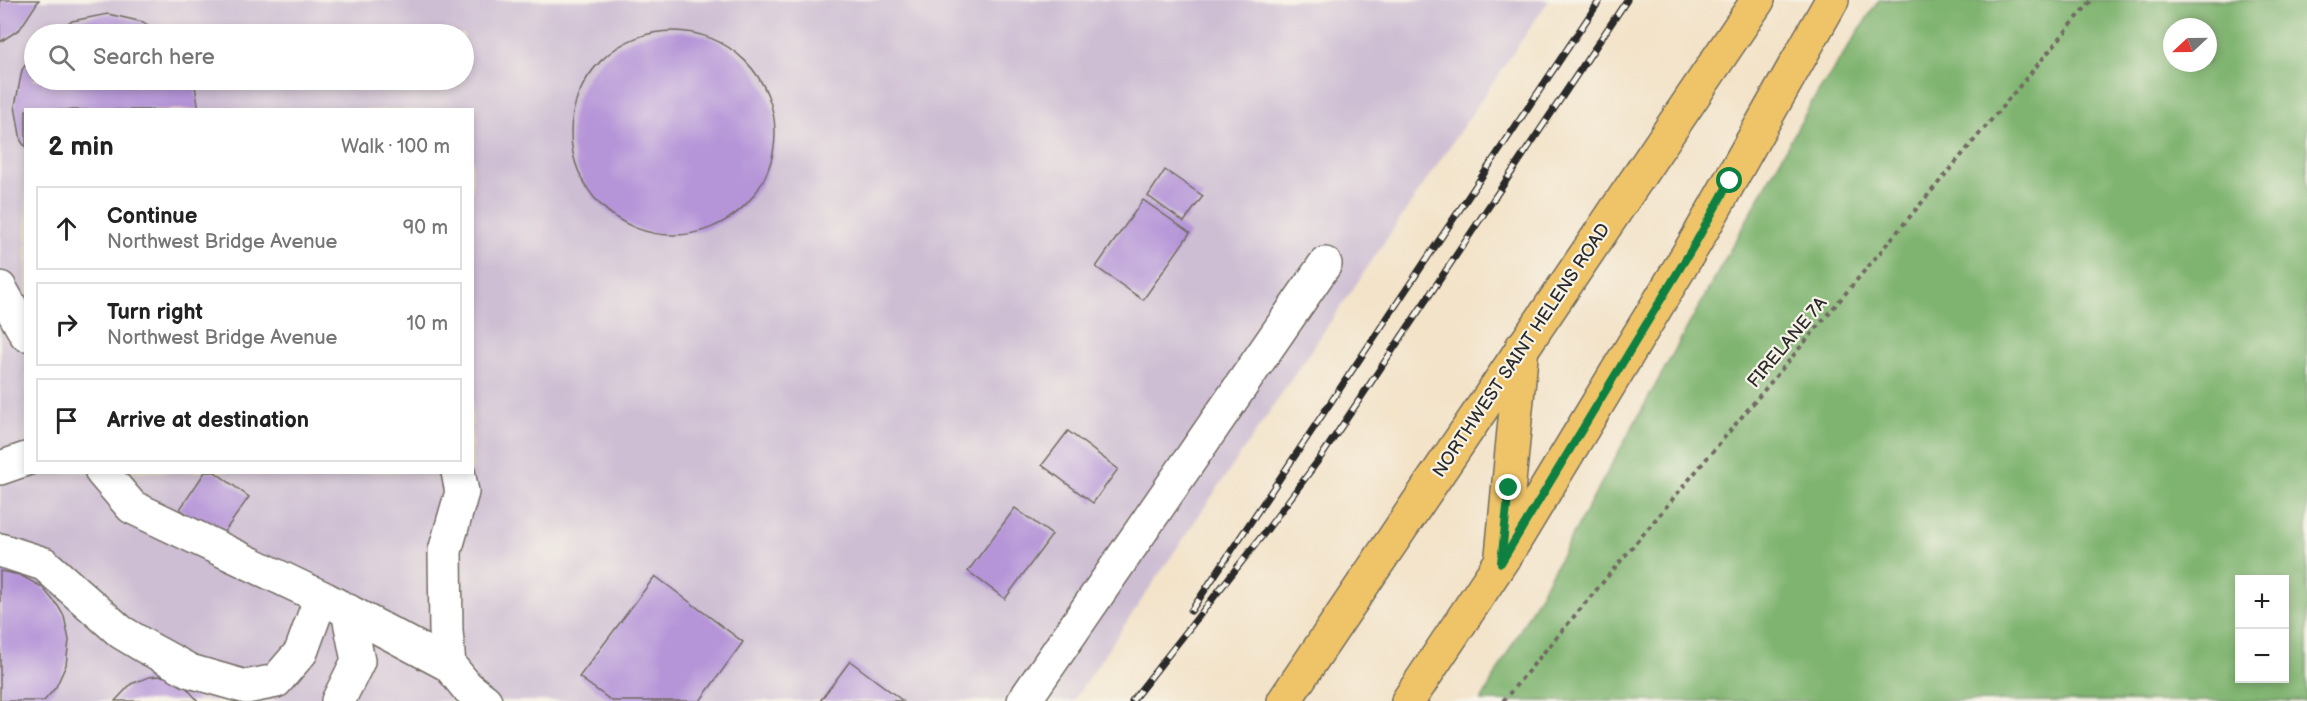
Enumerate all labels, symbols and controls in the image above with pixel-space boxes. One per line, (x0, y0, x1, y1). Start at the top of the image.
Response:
north arrow (2163, 18, 2217, 72)
search box (24, 24, 474, 90)
icon: search (45, 41, 78, 74)
text: Search here (93, 44, 215, 71)
text: 2 min (48, 132, 114, 163)
text: Walk · 100 m (341, 135, 450, 159)
route start (1716, 167, 1742, 193)
text: Continue (107, 203, 197, 230)
icon: ahead (50, 212, 83, 245)
text: 90 m (403, 216, 448, 240)
street label: NORTHWEST SAINT HELENS ROAD (1428, 219, 1614, 481)
text: Northwest Bridge Avenue (107, 230, 337, 254)
street label: FIRELANE 7A (1743, 293, 1831, 392)
text: Turn right (107, 299, 203, 326)
icon: right (50, 308, 83, 341)
text: 10 m (407, 312, 448, 336)
text: Northwest Bridge Avenue (107, 326, 337, 350)
icon: arrive (50, 404, 83, 437)
text: Arrive at destination (107, 407, 309, 434)
route end (1495, 474, 1521, 500)
map controls (2235, 575, 2289, 683)
button: + (2235, 575, 2289, 629)
button: − (2235, 629, 2289, 683)

